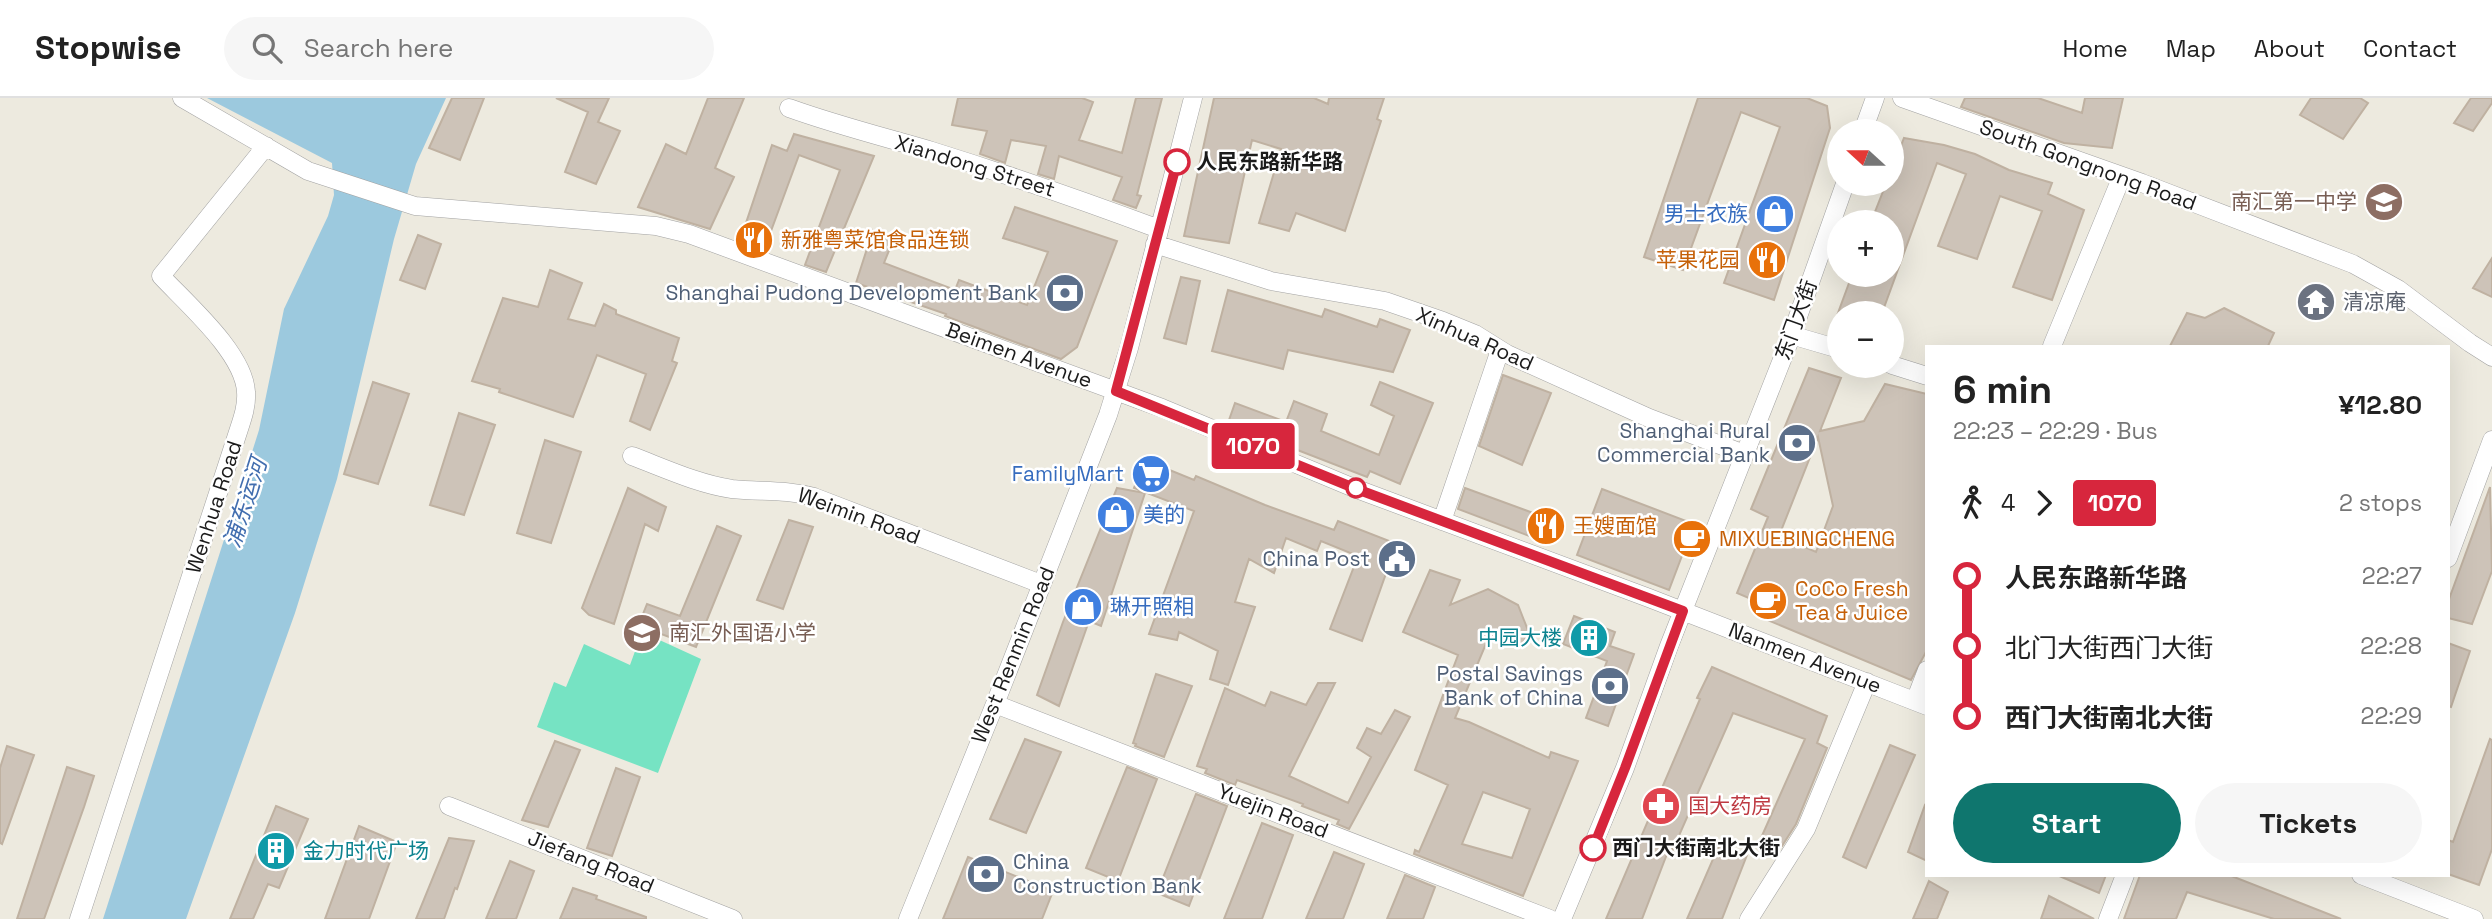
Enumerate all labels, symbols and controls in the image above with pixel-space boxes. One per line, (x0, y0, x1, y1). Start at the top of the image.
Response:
search box (224, 17, 714, 80)
text: Stopwise (35, 27, 182, 69)
icon: search (248, 29, 286, 67)
text: Search here (304, 31, 453, 65)
text: Home (2062, 33, 2128, 64)
text: Map (2166, 33, 2216, 64)
text: About (2254, 33, 2325, 64)
text: Contact (2363, 33, 2457, 64)
street label: South Gongnong Road (1976, 113, 2200, 216)
north arrow (1827, 119, 1904, 196)
map controls (1827, 119, 1904, 378)
street label: Xiandong Street (892, 128, 1058, 203)
place label: 人民东路新华路 (1196, 148, 1343, 175)
marker: 人民东路新华路 (1164, 149, 1190, 175)
school or university icon: 南汇第一中学 (2363, 181, 2405, 223)
place label: 南汇第一中学 (2231, 188, 2357, 215)
shop icon: 男士衣族 (1754, 193, 1796, 235)
place label: 男士衣族 (1664, 200, 1748, 227)
button: + (1827, 210, 1904, 287)
restaurant icon: 新雅粤菜馆食品连锁 (733, 219, 775, 261)
place label: 新雅粤菜馆食品连锁 (781, 226, 970, 253)
restaurant icon: 苹果花园 (1746, 239, 1788, 281)
place label: 苹果花园 (1656, 246, 1740, 273)
bank icon: Shanghai Pudong Development Bank (1044, 272, 1086, 314)
street label: 东门大街 (1768, 276, 1823, 364)
place label: Shanghai Pudong Development Bank (665, 279, 1038, 306)
temple icon: 清凉庵 (2295, 281, 2337, 323)
place label: 清凉庵 (2343, 288, 2406, 315)
street label: Xinhua Road (1412, 301, 1538, 377)
button: − (1827, 301, 1904, 378)
street label: Beimen Avenue (942, 315, 1096, 394)
text: 6 min (1953, 366, 2052, 414)
text: ¥12.80 (2338, 388, 2422, 422)
text: 22:23 – 22:29 · Bus (1953, 416, 2158, 446)
place label: Shanghai Rural Commercial Bank (1597, 417, 1770, 468)
bank icon: Shanghai Rural Commercial Bank (1776, 422, 1818, 464)
line badge: 1070 (1204, 423, 1302, 469)
text: 1070 (1226, 430, 1280, 461)
street label: Wenhua Road (179, 437, 248, 577)
water label: 浦东运河 (217, 451, 275, 551)
supermarket icon: FamilyMart (1130, 453, 1172, 495)
place label: FamilyMart (1012, 460, 1124, 487)
unlabelled marker (1346, 478, 1366, 498)
street label: Weimin Road (794, 481, 924, 550)
icon: walk (1953, 484, 1991, 522)
icon: forward (2025, 484, 2063, 522)
text: 1070 (2087, 487, 2142, 518)
text: 4 (2001, 488, 2015, 518)
text: 2 stops (2339, 488, 2422, 518)
shop icon: 美的 (1095, 494, 1137, 536)
place label: 美的 (1143, 501, 1185, 528)
restaurant icon: 王嫂面馆 (1525, 505, 1567, 547)
place label: 王嫂面馆 (1573, 512, 1657, 539)
cafe icon: MIXUEBINGCHENG (1671, 518, 1713, 560)
place label: MIXUEBINGCHENG (1719, 525, 1895, 552)
public building icon: China Post (1376, 538, 1418, 580)
place label: China Post (1262, 545, 1370, 572)
text: 人民东路新华路 (2005, 561, 2187, 595)
text: 22:27 (2362, 561, 2422, 591)
street label: West Renmin Road (965, 563, 1060, 747)
place label: CoCo Fresh Tea & Juice (1795, 575, 1909, 626)
cafe icon: CoCo Fresh Tea & Juice (1747, 580, 1789, 622)
shop icon: 琳开照相 (1062, 586, 1104, 628)
place label: 琳开照相 (1110, 593, 1194, 620)
school or university icon: 南汇外国语小学 (621, 612, 663, 654)
street label: Nanmen Avenue (1725, 616, 1885, 699)
building icon: 中园大楼 (1568, 617, 1610, 659)
place label: 南汇外国语小学 (669, 619, 816, 646)
place label: 中园大楼 (1478, 624, 1562, 651)
text: 北门大街西门大街 (2005, 631, 2213, 665)
text: 22:28 (2360, 631, 2422, 661)
place label: Postal Savings Bank of China (1436, 660, 1583, 711)
bank icon: Postal Savings Bank of China (1589, 665, 1631, 707)
text: 西门大街南北大街 (2005, 701, 2213, 735)
text: 22:29 (2361, 701, 2422, 731)
street label: Yuejin Road (1214, 777, 1332, 844)
button: Start (1953, 783, 2181, 863)
button: Tickets (2195, 783, 2422, 863)
pharmacy icon: 国大药房 (1640, 785, 1682, 827)
place label: 国大药房 (1688, 792, 1772, 819)
street label: Jiefang Road (524, 824, 658, 899)
building icon: 金力时代广场 (255, 830, 297, 872)
place label: 西门大街南北大街 (1612, 834, 1780, 861)
marker: 西门大街南北大街 (1580, 835, 1606, 861)
place label: 金力时代广场 (303, 837, 429, 864)
place label: China Construction Bank (1013, 848, 1202, 899)
bank icon: China Construction Bank (965, 853, 1007, 895)

